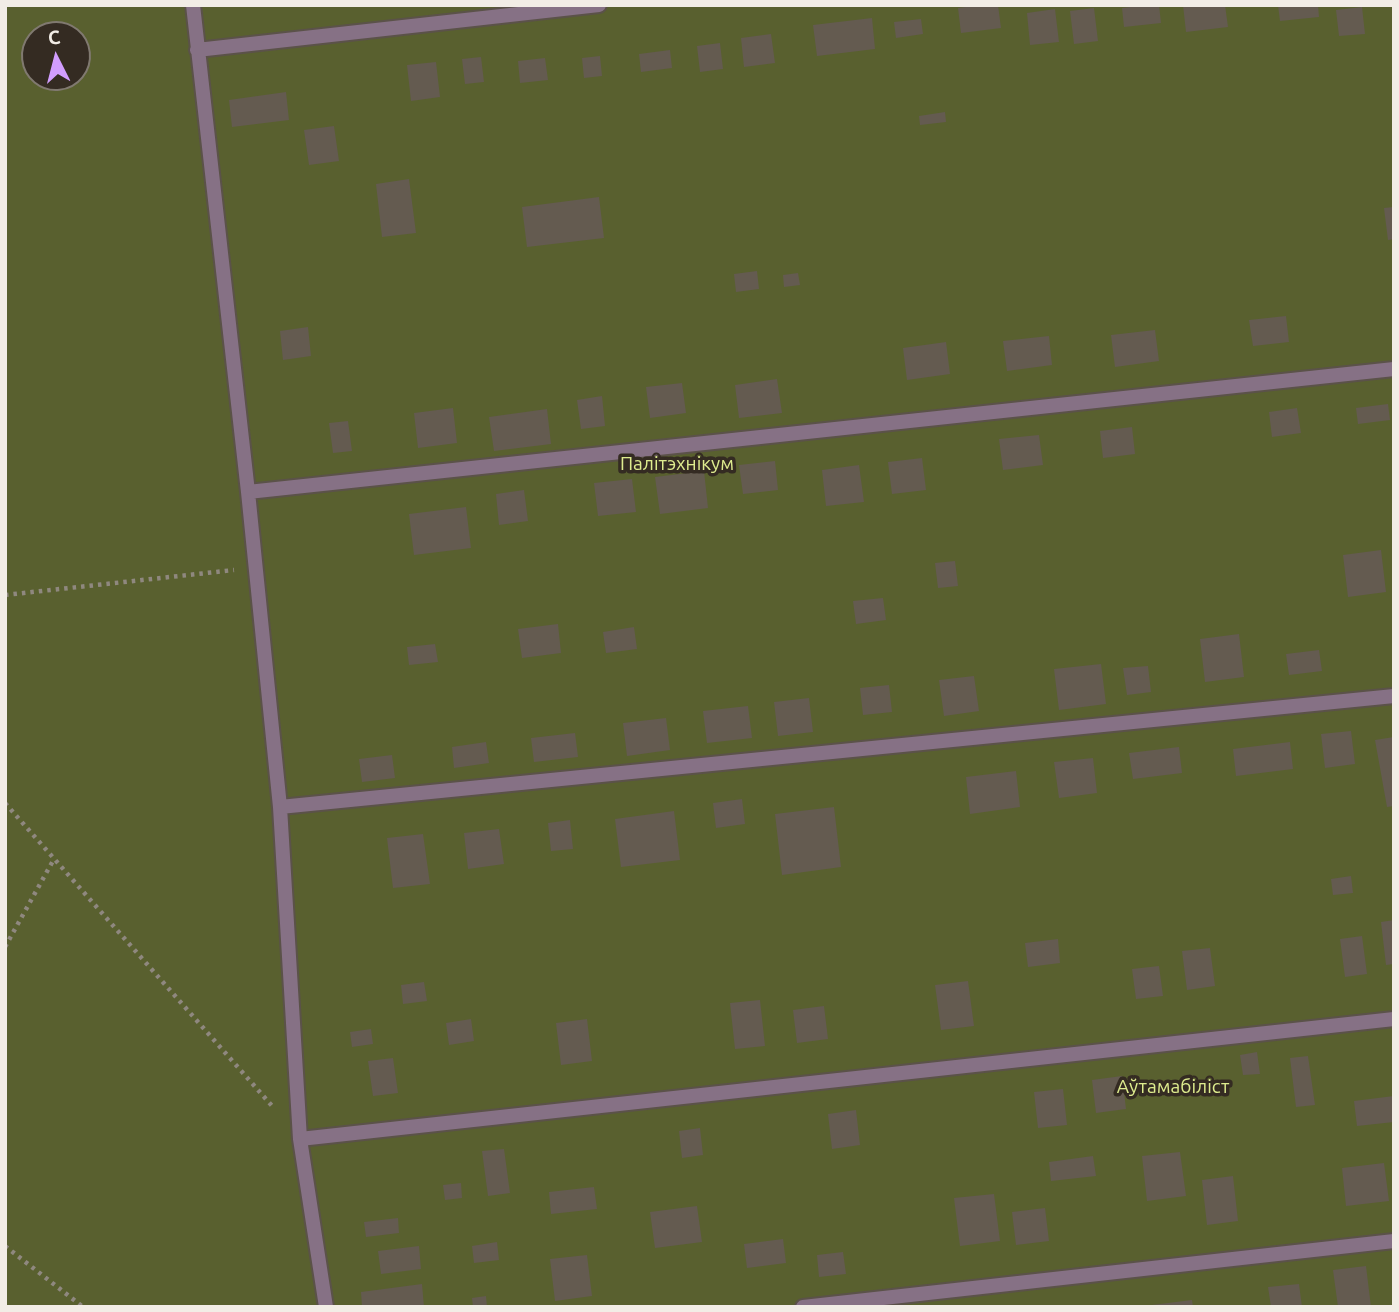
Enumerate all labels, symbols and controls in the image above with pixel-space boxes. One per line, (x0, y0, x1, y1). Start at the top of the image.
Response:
north arrow (21, 21, 91, 91)
text: С (47, 26, 61, 49)
park label: Палітэхнікум (620, 453, 734, 475)
park label: Аўтамабіліст (1117, 1076, 1229, 1098)

